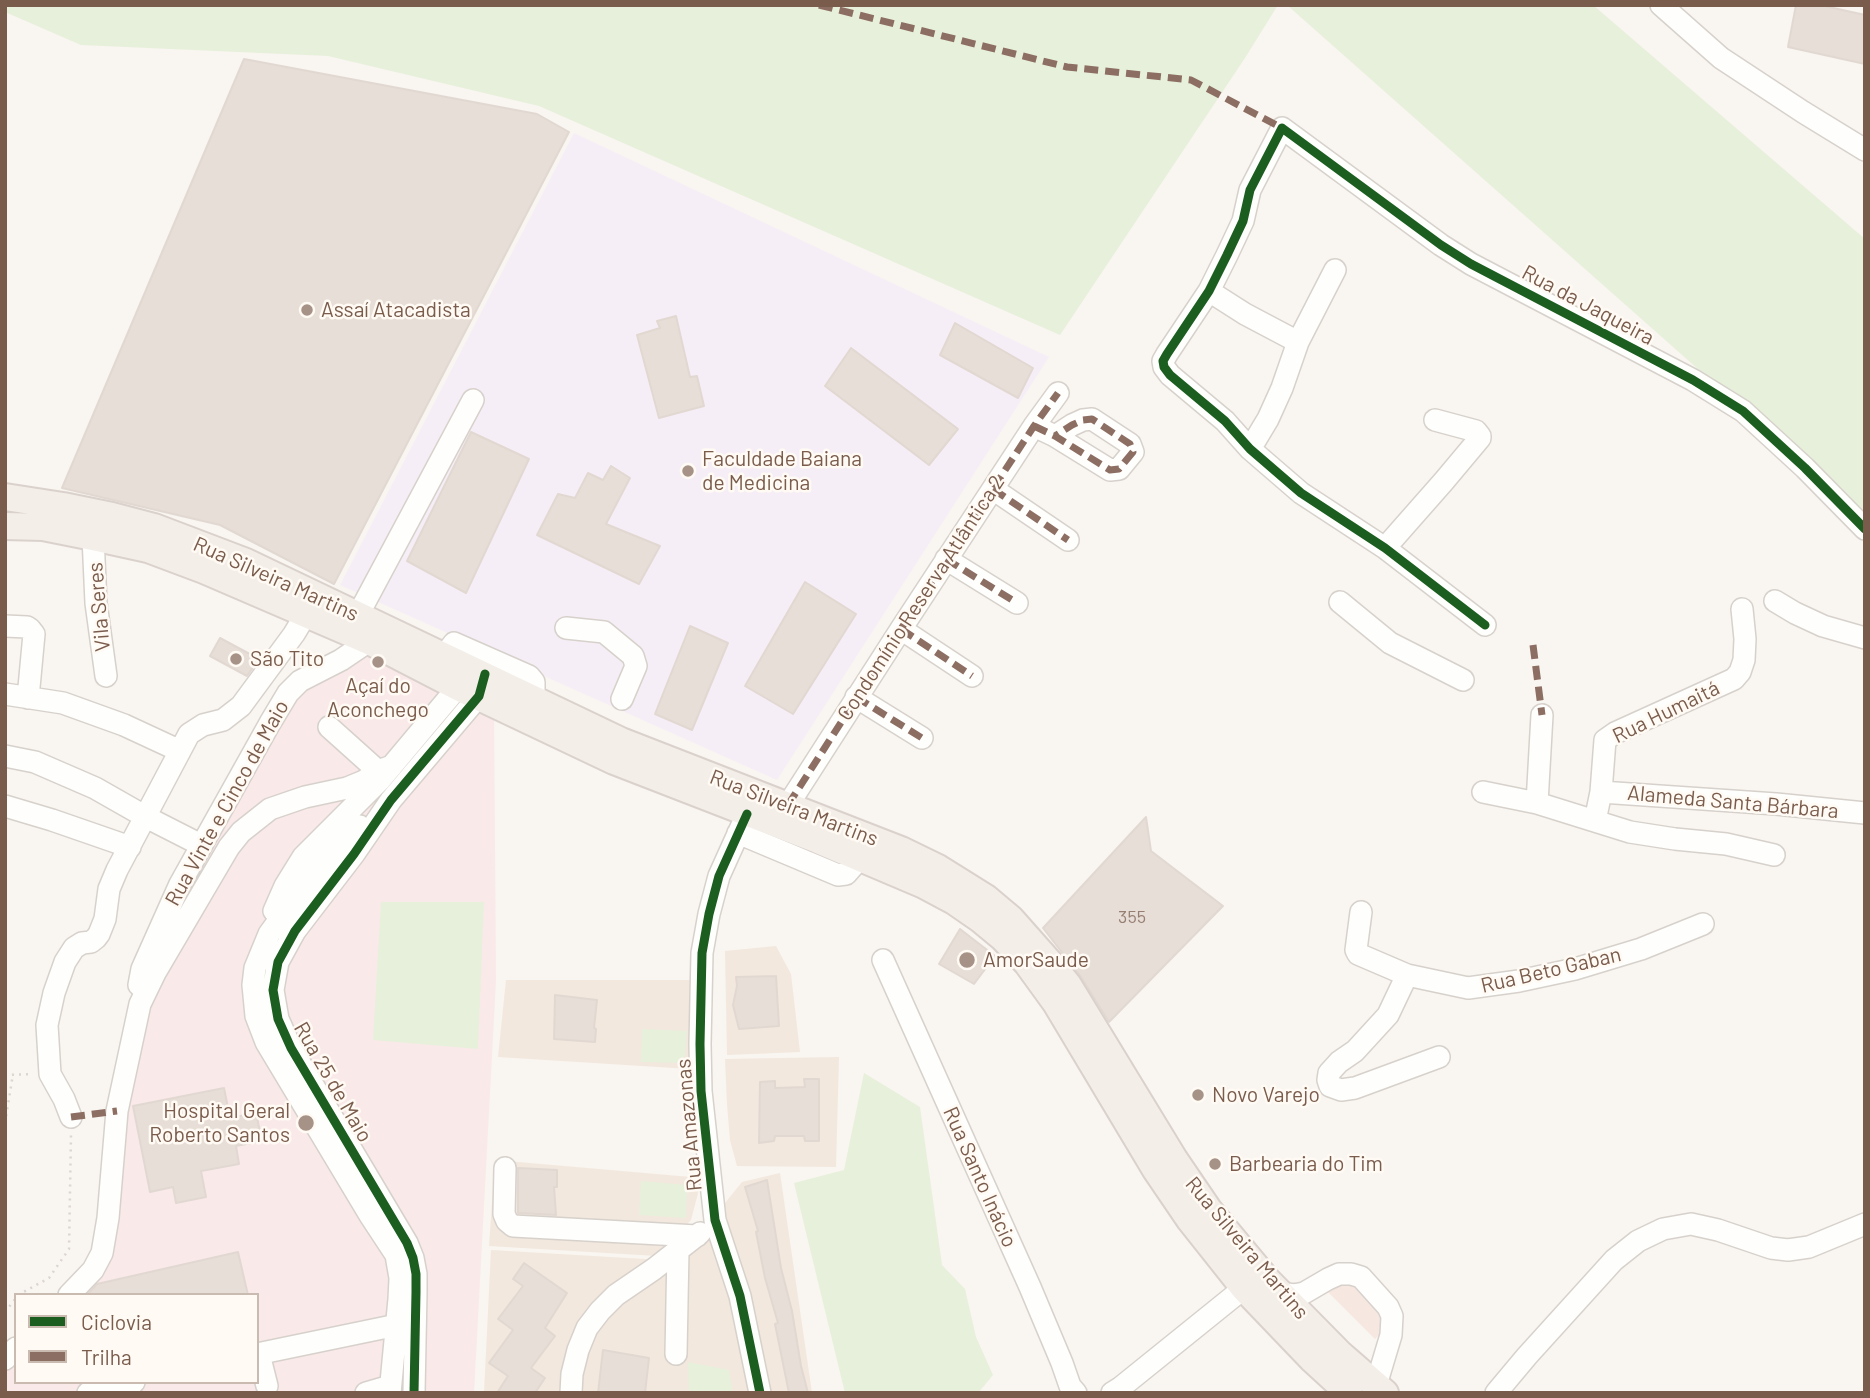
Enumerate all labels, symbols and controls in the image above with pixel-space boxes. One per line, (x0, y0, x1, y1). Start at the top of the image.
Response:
street label: Rua da Jaqueira (1518, 260, 1658, 350)
place label: Assaí Atacadista (321, 297, 471, 323)
marker: Assaí Atacadista (299, 302, 315, 318)
place label: Faculdade Baiana de Medicina (702, 446, 862, 496)
marker: Faculdade Baiana de Medicina (680, 463, 696, 479)
street label: Condomínio Reserva Atlântica 2 (832, 471, 1010, 725)
street label: Rua Silveira Martins (189, 531, 363, 627)
street label: Vila Seres (83, 561, 115, 653)
place label: São Tito (250, 646, 324, 672)
marker: São Tito (228, 651, 244, 667)
marker: Açaí do Aconchego (370, 654, 386, 670)
place label: Açaí do Aconchego (327, 673, 429, 723)
street label: Rua Humaitá (1608, 675, 1724, 749)
street label: Rua Vinte e Cinco de Maio (160, 696, 294, 910)
street label: Rua Silveira Martins (706, 764, 882, 852)
street label: Alameda Santa Bárbara (1626, 780, 1840, 824)
house number: 355 (1118, 906, 1146, 928)
street label: Rua Beto Gaban (1478, 942, 1624, 998)
place label: AmorSaude (983, 947, 1089, 973)
marker: AmorSaude (957, 950, 977, 970)
street label: Rua 25 de Maio (288, 1017, 378, 1147)
street label: Rua Amazonas (671, 1058, 707, 1192)
place label: Novo Varejo (1212, 1082, 1320, 1108)
marker: Novo Varejo (1190, 1087, 1206, 1103)
place label: Hospital Geral Roberto Santos (149, 1098, 290, 1148)
street label: Rua Santo Inácio (938, 1103, 1022, 1251)
marker: Hospital Geral Roberto Santos (296, 1113, 316, 1133)
place label: Barbearia do Tim (1229, 1151, 1383, 1177)
marker: Barbearia do Tim (1207, 1156, 1223, 1172)
street label: Rua Silveira Martins (1180, 1172, 1314, 1324)
legend (14, 1293, 259, 1384)
text: Ciclovia (81, 1309, 152, 1334)
text: Trilha (81, 1344, 132, 1369)

